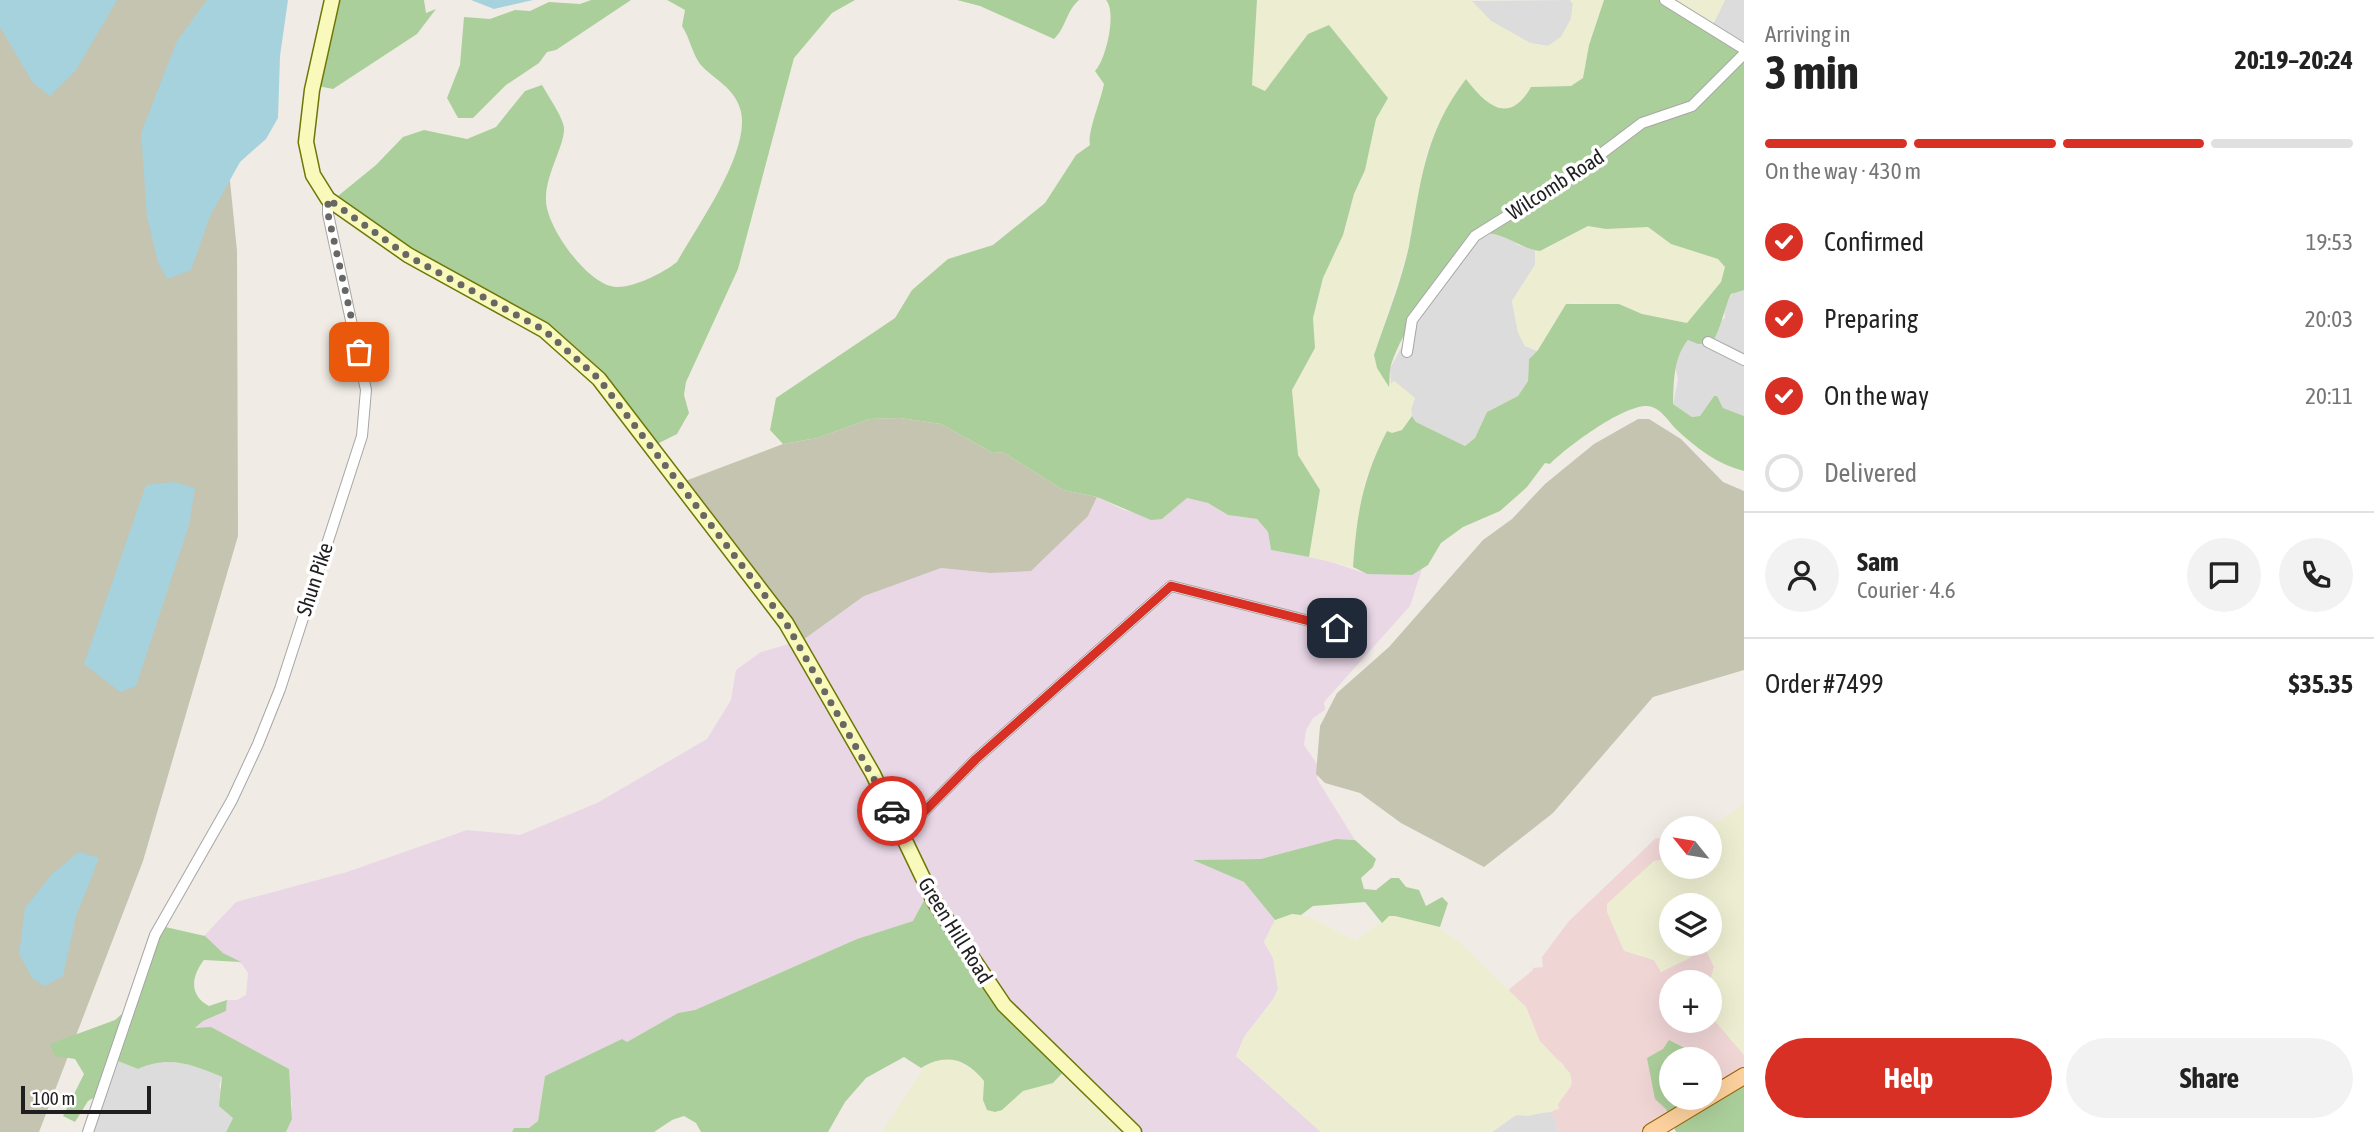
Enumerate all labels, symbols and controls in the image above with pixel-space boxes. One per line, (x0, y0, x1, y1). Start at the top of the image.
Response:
text: Arriving in (1765, 21, 1851, 47)
text: 20:19–20:24 (2235, 45, 2353, 75)
text: 3 min (1765, 46, 1859, 99)
street label: Wilcomb Road (1502, 144, 1608, 224)
text: On the way · 430 m (1765, 158, 1921, 184)
icon: check (1765, 223, 1803, 261)
text: Confirmed (1824, 227, 1924, 257)
text: 19:53 (2306, 229, 2353, 255)
icon: check (1765, 300, 1803, 338)
text: Preparing (1824, 304, 1918, 334)
text: 20:03 (2305, 306, 2353, 332)
pin (329, 322, 389, 382)
icon: bag (340, 333, 378, 371)
icon: check (1765, 377, 1803, 415)
text: On the way (1824, 381, 1929, 411)
text: 20:11 (2305, 383, 2353, 409)
text: Delivered (1824, 458, 1917, 488)
button: person (1765, 538, 1839, 612)
button: chat (2187, 538, 2261, 612)
button: phone (2279, 538, 2353, 612)
street label: Shun Pike (291, 540, 337, 618)
text: Sam (1857, 547, 1899, 577)
text: Courier · 4.6 (1857, 577, 1956, 603)
pin (1307, 598, 1367, 658)
icon: home (1318, 609, 1356, 647)
text: Order #7499 (1765, 669, 1884, 699)
text: $35.35 (2289, 669, 2353, 699)
courier (857, 776, 927, 846)
icon: car (873, 792, 911, 830)
north arrow (1659, 816, 1722, 878)
map controls (1659, 816, 1722, 1110)
street label: Green Hill Road (914, 873, 998, 987)
button: layers (1659, 893, 1722, 956)
button: + (1659, 970, 1722, 1033)
button: Help (1765, 1038, 2052, 1118)
button: Share (2066, 1038, 2353, 1118)
button: − (1659, 1047, 1722, 1110)
scale bar (21, 1083, 150, 1115)
text: 100 m (32, 1087, 75, 1109)

